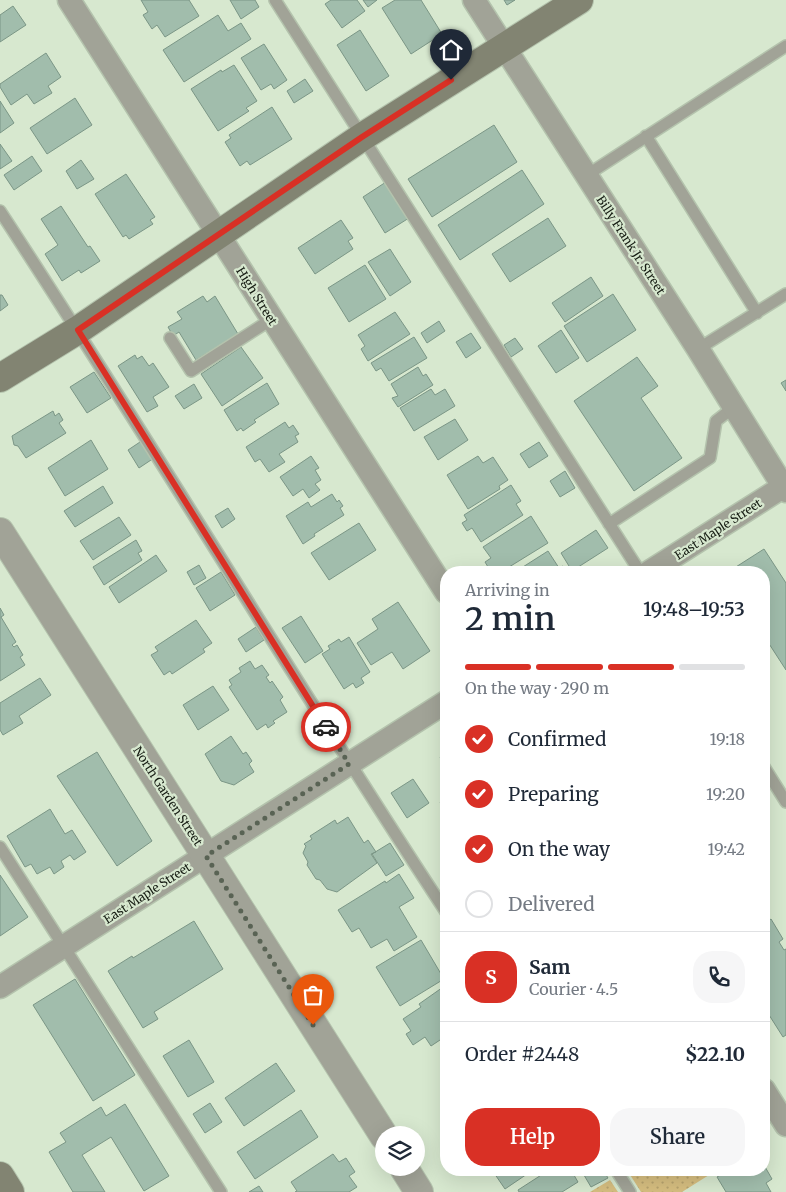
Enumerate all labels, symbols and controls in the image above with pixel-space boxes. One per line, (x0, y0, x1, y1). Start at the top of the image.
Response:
pin (430, 29, 472, 80)
icon: home (437, 36, 465, 64)
street label: Billy Frank Jr. Street (593, 193, 669, 298)
street label: High Street (233, 264, 281, 328)
street label: East Maple Street (672, 495, 764, 563)
text: Arriving in (465, 580, 550, 600)
text: 19:48–19:53 (643, 597, 745, 621)
text: 2 min (465, 599, 555, 639)
text: On the way · 290 m (465, 678, 609, 698)
courier (301, 702, 351, 752)
icon: car (312, 713, 340, 741)
icon: check (465, 725, 493, 753)
text: Confirmed (508, 727, 606, 751)
text: 19:18 (710, 729, 745, 749)
street label: North Garden Street (130, 743, 206, 849)
icon: check (465, 780, 493, 808)
text: Preparing (508, 782, 599, 806)
text: 19:20 (706, 784, 745, 804)
icon: check (465, 835, 493, 863)
text: On the way (508, 837, 610, 861)
text: 19:42 (708, 839, 745, 859)
street label: East Maple Street (101, 859, 193, 927)
text: Delivered (508, 892, 595, 916)
button: phone (693, 951, 745, 1003)
text: Sam (529, 955, 570, 979)
text: S (485, 965, 497, 989)
pin (292, 974, 334, 1025)
text: Courier · 4.5 (529, 979, 618, 999)
icon: bag (299, 981, 327, 1009)
text: Order #2448 (465, 1042, 579, 1066)
text: $22.10 (685, 1042, 745, 1066)
button: Help (465, 1108, 600, 1166)
button: Share (610, 1108, 745, 1166)
map controls (375, 1126, 425, 1176)
button: layers (375, 1126, 425, 1176)

